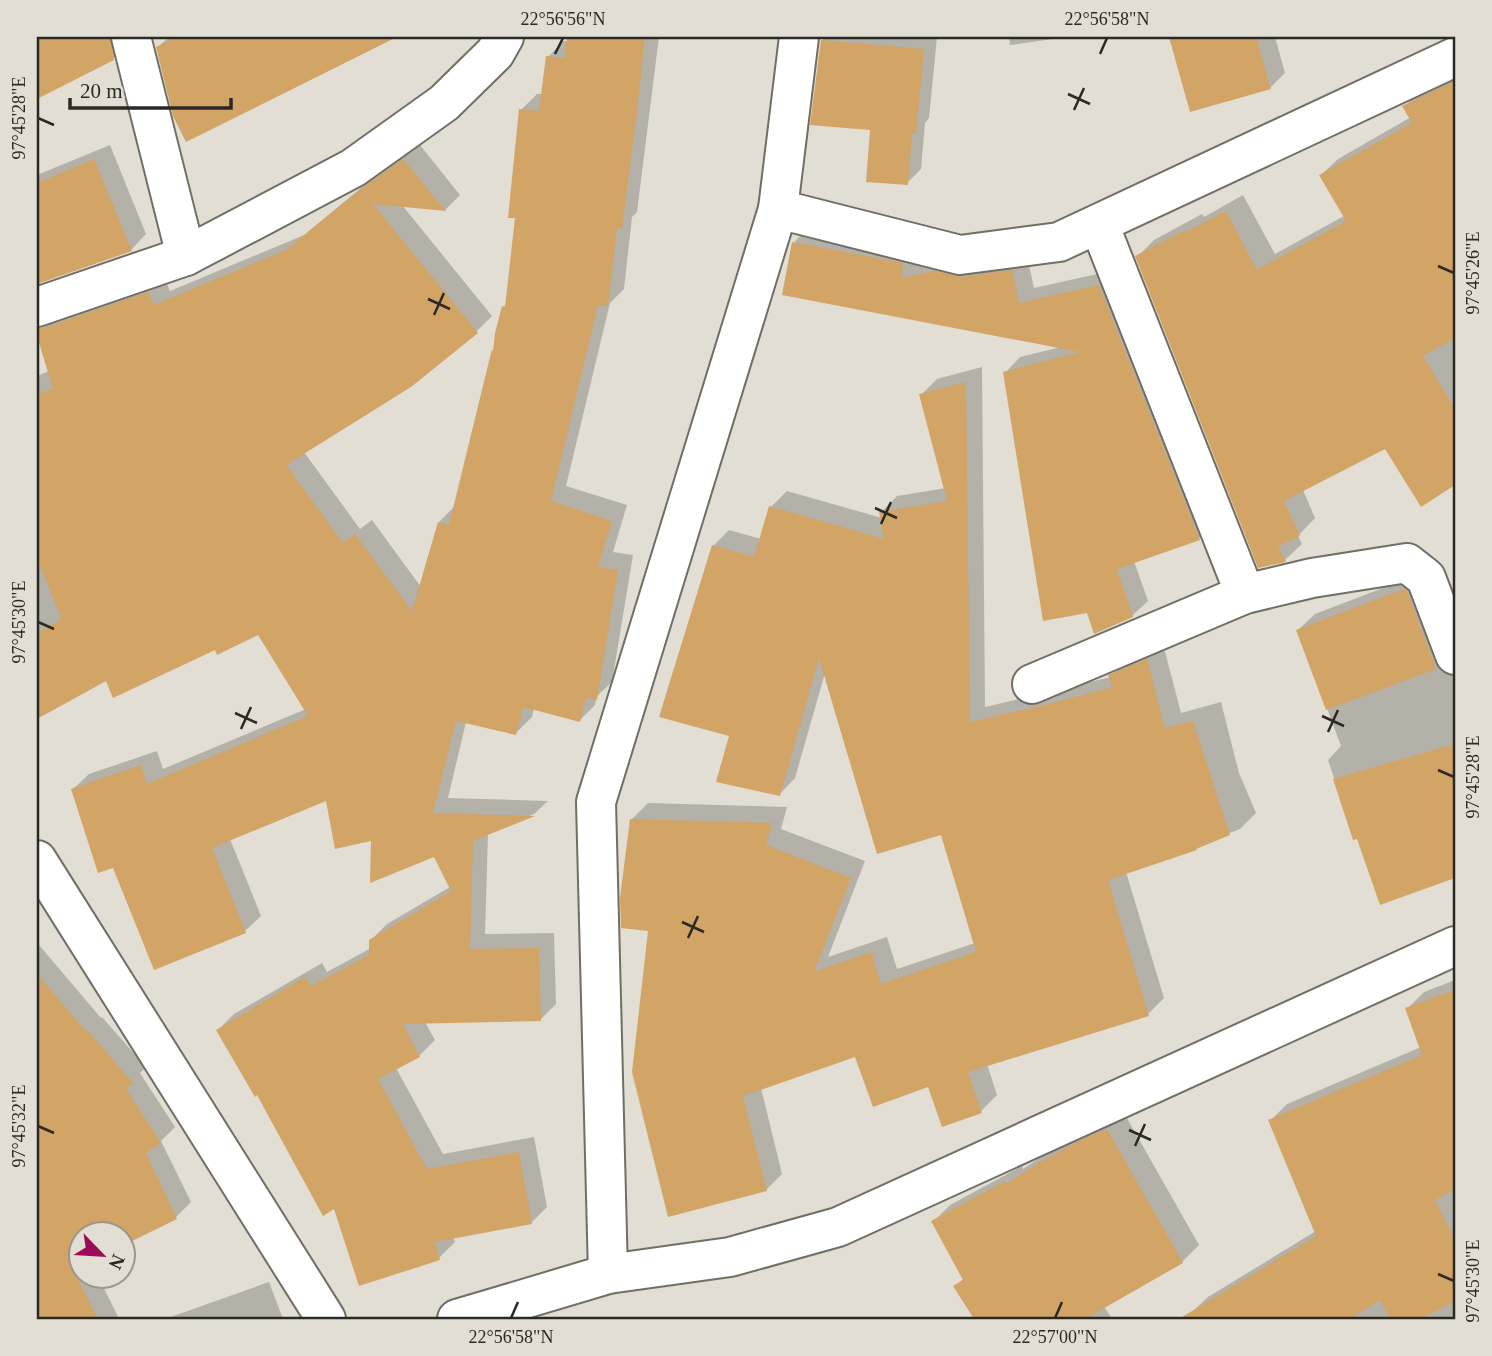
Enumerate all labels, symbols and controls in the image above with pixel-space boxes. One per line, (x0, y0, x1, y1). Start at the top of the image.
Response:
text: 22°56'56"N (521, 9, 605, 29)
text: 22°56'58"N (1065, 9, 1149, 29)
scale bar (70, 66, 231, 110)
text: 97°45'28"E (9, 77, 29, 159)
text: 20 m (80, 79, 123, 103)
text: 97°45'26"E (1463, 232, 1483, 314)
text: 97°45'30"E (9, 581, 29, 663)
text: 97°45'28"E (1463, 736, 1483, 818)
text: 97°45'32"E (9, 1085, 29, 1167)
north arrow (66, 1220, 136, 1290)
text: 97°45'30"E (1463, 1240, 1483, 1322)
text: N (104, 1251, 129, 1273)
text: 22°56'58"N (469, 1327, 553, 1347)
text: 22°57'00"N (1013, 1327, 1097, 1347)

